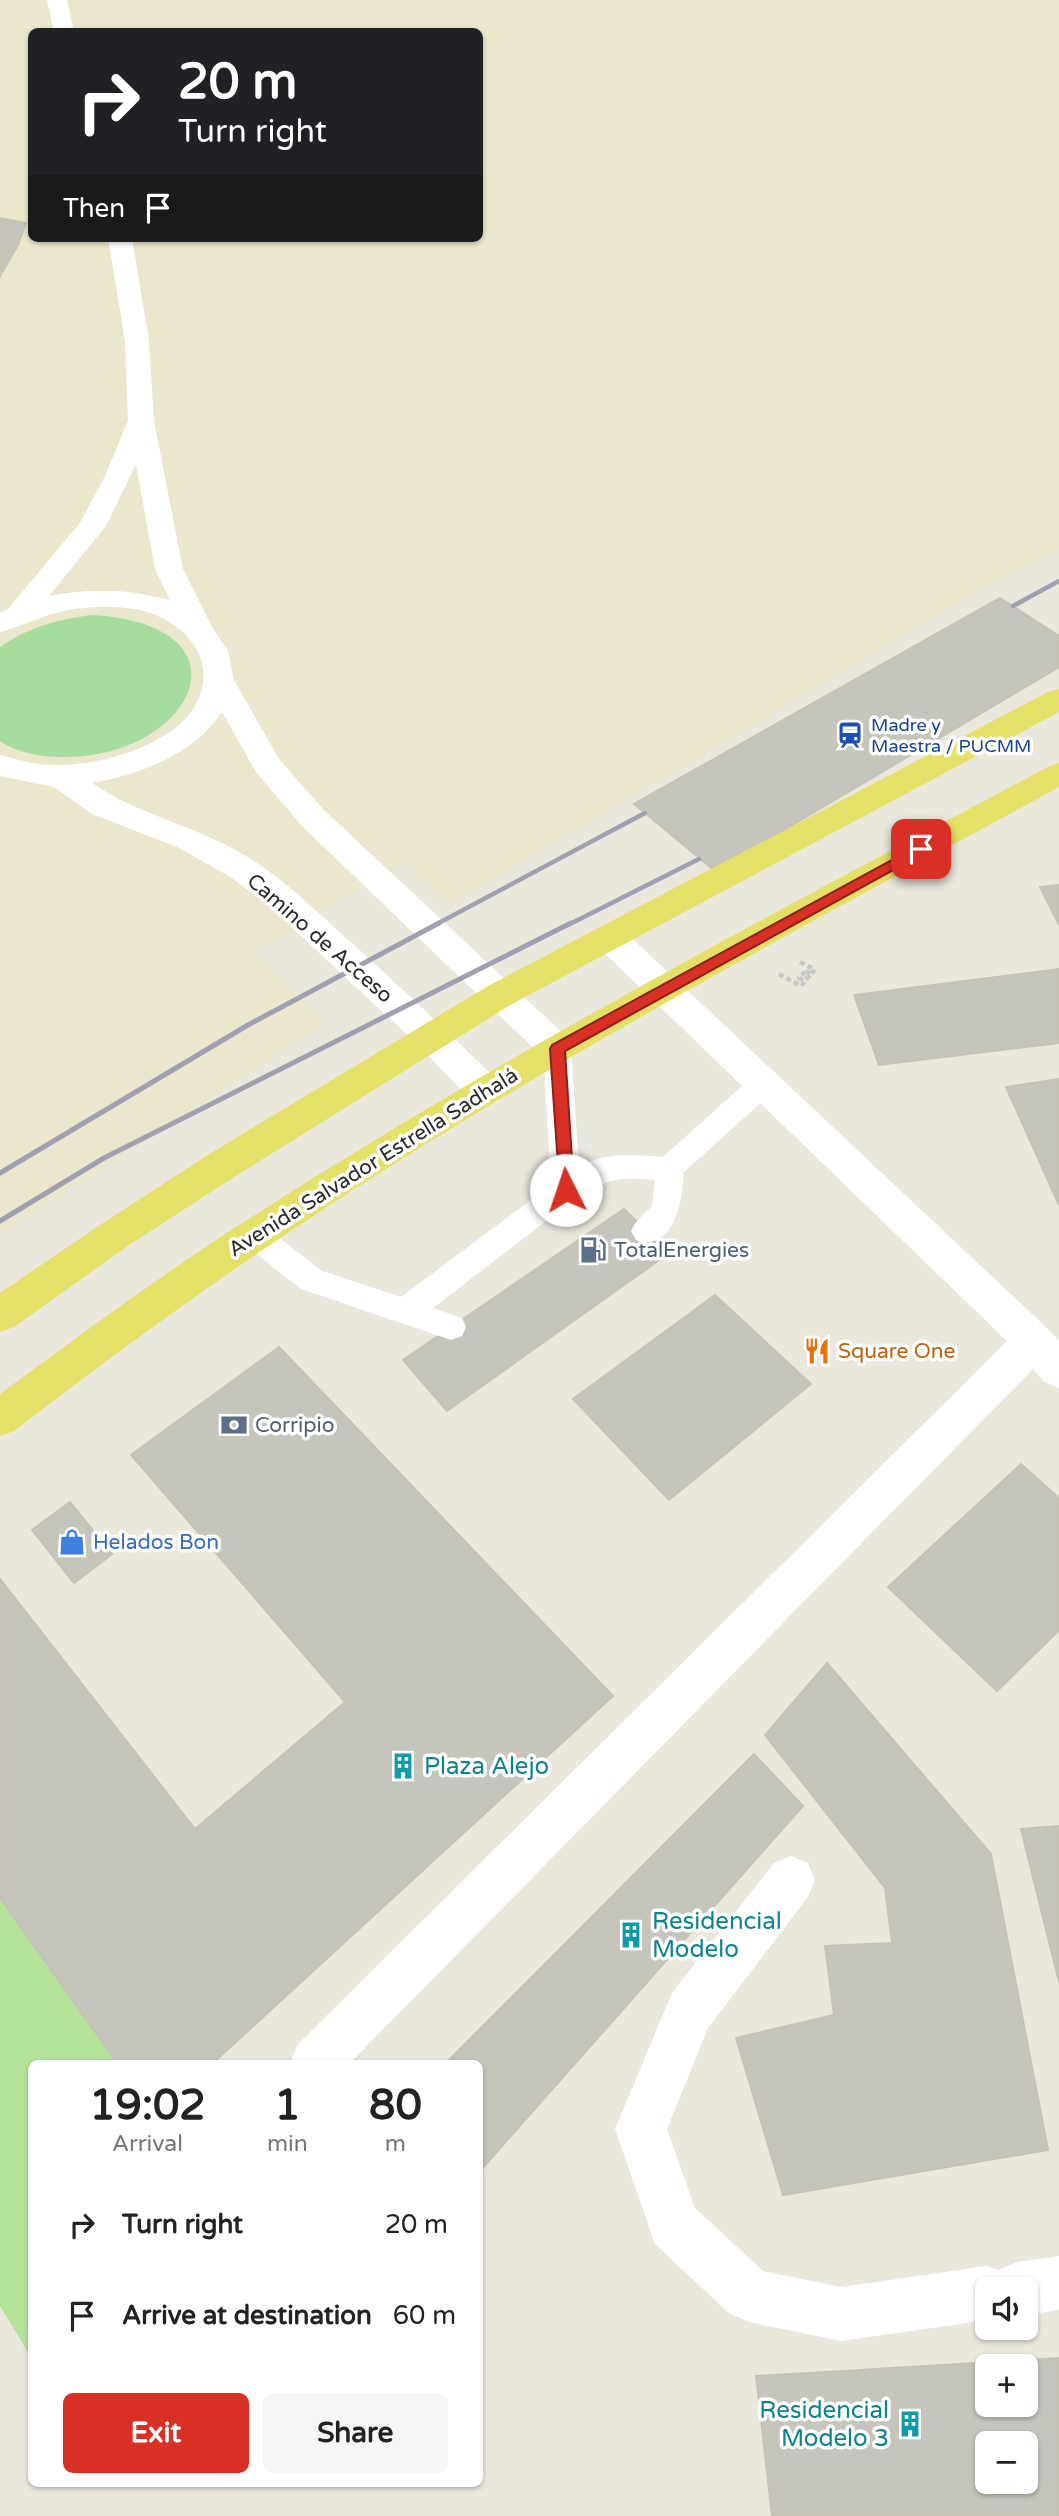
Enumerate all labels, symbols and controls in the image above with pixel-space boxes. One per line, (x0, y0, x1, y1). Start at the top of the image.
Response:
text: 20 m (178, 53, 297, 112)
icon: right (63, 56, 154, 147)
text: Turn right (178, 113, 327, 151)
icon: arrive (139, 189, 177, 227)
text: Then (63, 193, 125, 224)
place label: Madre y Maestra / PUCMM (871, 714, 1032, 757)
station icon: Madre y Maestra / PUCMM (835, 720, 865, 750)
pin (891, 819, 951, 879)
icon: arrive (902, 830, 940, 868)
street label: Camino de Acceso (242, 868, 398, 1008)
street label: Avenida Salvador Estrella Sadhalá (224, 1063, 523, 1262)
position arrow (529, 1153, 603, 1227)
fuel station icon: TotalEnergies (578, 1235, 608, 1265)
place label: TotalEnergies (614, 1238, 749, 1263)
restaurant icon: Square One (802, 1336, 832, 1366)
place label: Square One (838, 1339, 956, 1364)
bank icon: Corripio (219, 1410, 249, 1440)
place label: Corripio (255, 1413, 335, 1438)
shop icon: Helados Bon (57, 1527, 87, 1557)
place label: Helados Bon (93, 1530, 219, 1555)
building icon: Plaza Alejo (388, 1751, 418, 1781)
place label: Plaza Alejo (424, 1752, 549, 1781)
place label: Residencial Modelo (652, 1907, 782, 1964)
building icon: Residencial Modelo (616, 1920, 646, 1950)
text: 19:02 (89, 2080, 206, 2131)
text: 1 (274, 2080, 301, 2131)
text: 80 (369, 2080, 422, 2131)
text: Arrival (112, 2130, 183, 2158)
text: min (267, 2130, 308, 2158)
text: m (385, 2130, 406, 2158)
icon: right (63, 2206, 101, 2244)
text: Turn right (122, 2209, 243, 2240)
text: 20 m (385, 2209, 448, 2240)
map controls (975, 2277, 1038, 2494)
button: sound (975, 2277, 1038, 2340)
icon: arrive (63, 2297, 101, 2335)
text: Arrive at destination (122, 2300, 372, 2331)
text: 60 m (393, 2300, 456, 2331)
button: + (975, 2354, 1038, 2417)
button: Exit (63, 2393, 249, 2473)
button: Share (263, 2393, 448, 2473)
place label: Residencial Modelo 3 (759, 2396, 889, 2453)
building icon: Residencial Modelo 3 (895, 2409, 925, 2439)
button: − (975, 2431, 1038, 2494)

